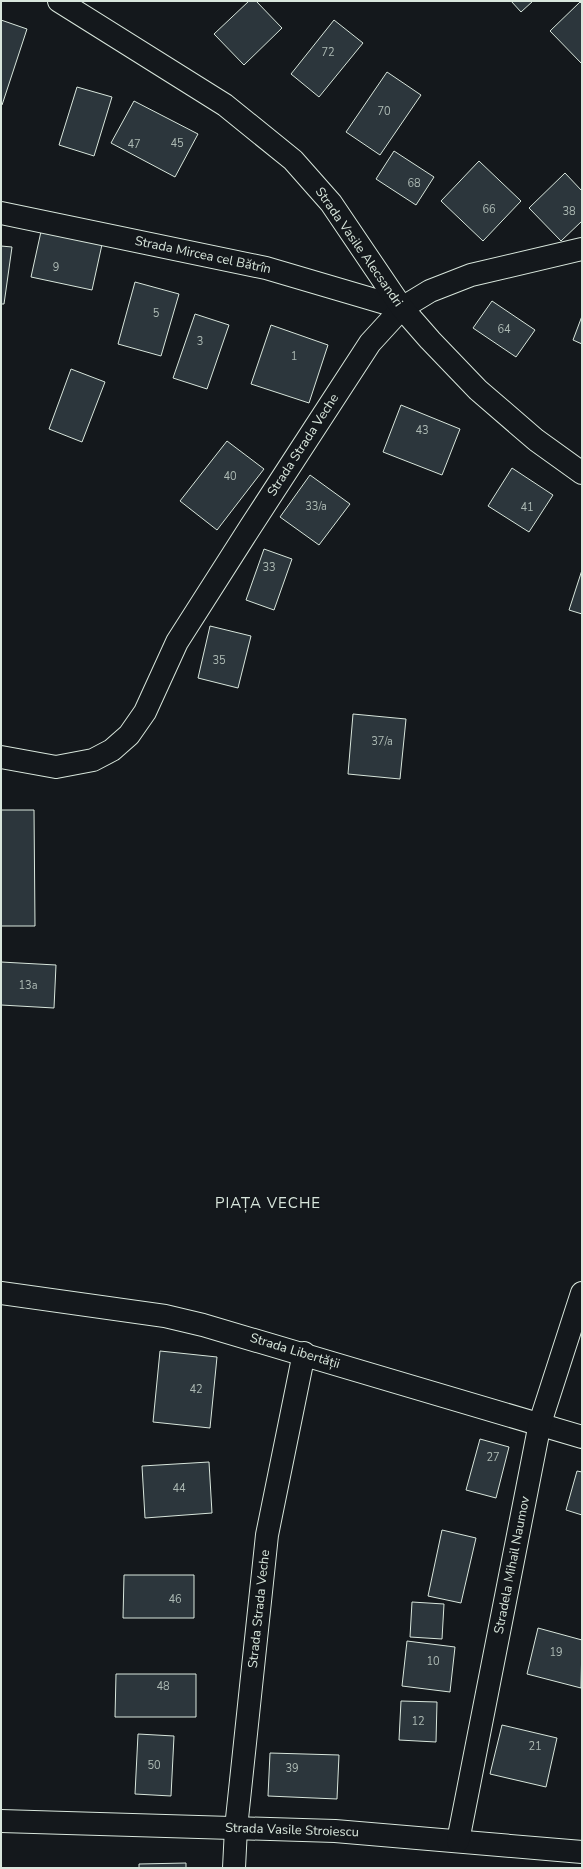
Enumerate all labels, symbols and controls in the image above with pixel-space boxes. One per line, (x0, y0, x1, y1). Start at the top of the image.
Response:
house number: 72 (321, 45, 335, 60)
house number: 70 (377, 104, 391, 119)
house number: 45 (170, 136, 184, 151)
house number: 47 (127, 137, 141, 152)
house number: 68 (407, 176, 421, 191)
street label: Strada Vasile Alecsandri (311, 184, 407, 310)
house number: 66 (482, 202, 496, 217)
house number: 38 (562, 204, 576, 219)
street label: Strada Mircea cel Bătrîn (133, 232, 273, 278)
house number: 9 (53, 260, 59, 275)
house number: 5 (153, 306, 160, 321)
house number: 64 (497, 322, 511, 337)
house number: 3 (197, 334, 203, 349)
house number: 1 (291, 349, 297, 364)
street label: Strada Strada Veche (263, 390, 343, 500)
house number: 43 (415, 423, 429, 438)
house number: 40 (223, 469, 237, 484)
house number: 33/a (305, 499, 327, 514)
house number: 41 (520, 500, 534, 515)
house number: 33 (262, 560, 276, 575)
house number: 35 (212, 653, 226, 668)
house number: 37/a (371, 734, 393, 749)
house number: 13a (18, 978, 38, 993)
district label: PIAȚA VECHE (215, 1193, 321, 1213)
street label: Strada Libertății (248, 1329, 342, 1373)
house number: 42 (189, 1382, 203, 1397)
house number: 27 (486, 1450, 500, 1465)
house number: 44 (172, 1481, 186, 1496)
street label: Stradela Mihail Naumov (490, 1494, 534, 1635)
street label: Strada Strada Veche (244, 1549, 274, 1669)
house number: 46 (168, 1592, 182, 1607)
house number: 19 (549, 1645, 563, 1660)
house number: 10 (426, 1654, 440, 1669)
house number: 48 (156, 1679, 170, 1694)
house number: 12 (411, 1714, 425, 1729)
house number: 21 (528, 1739, 542, 1754)
house number: 50 (147, 1758, 161, 1773)
house number: 39 (285, 1761, 299, 1776)
street label: Strada Vasile Stroiescu (225, 1819, 359, 1841)

